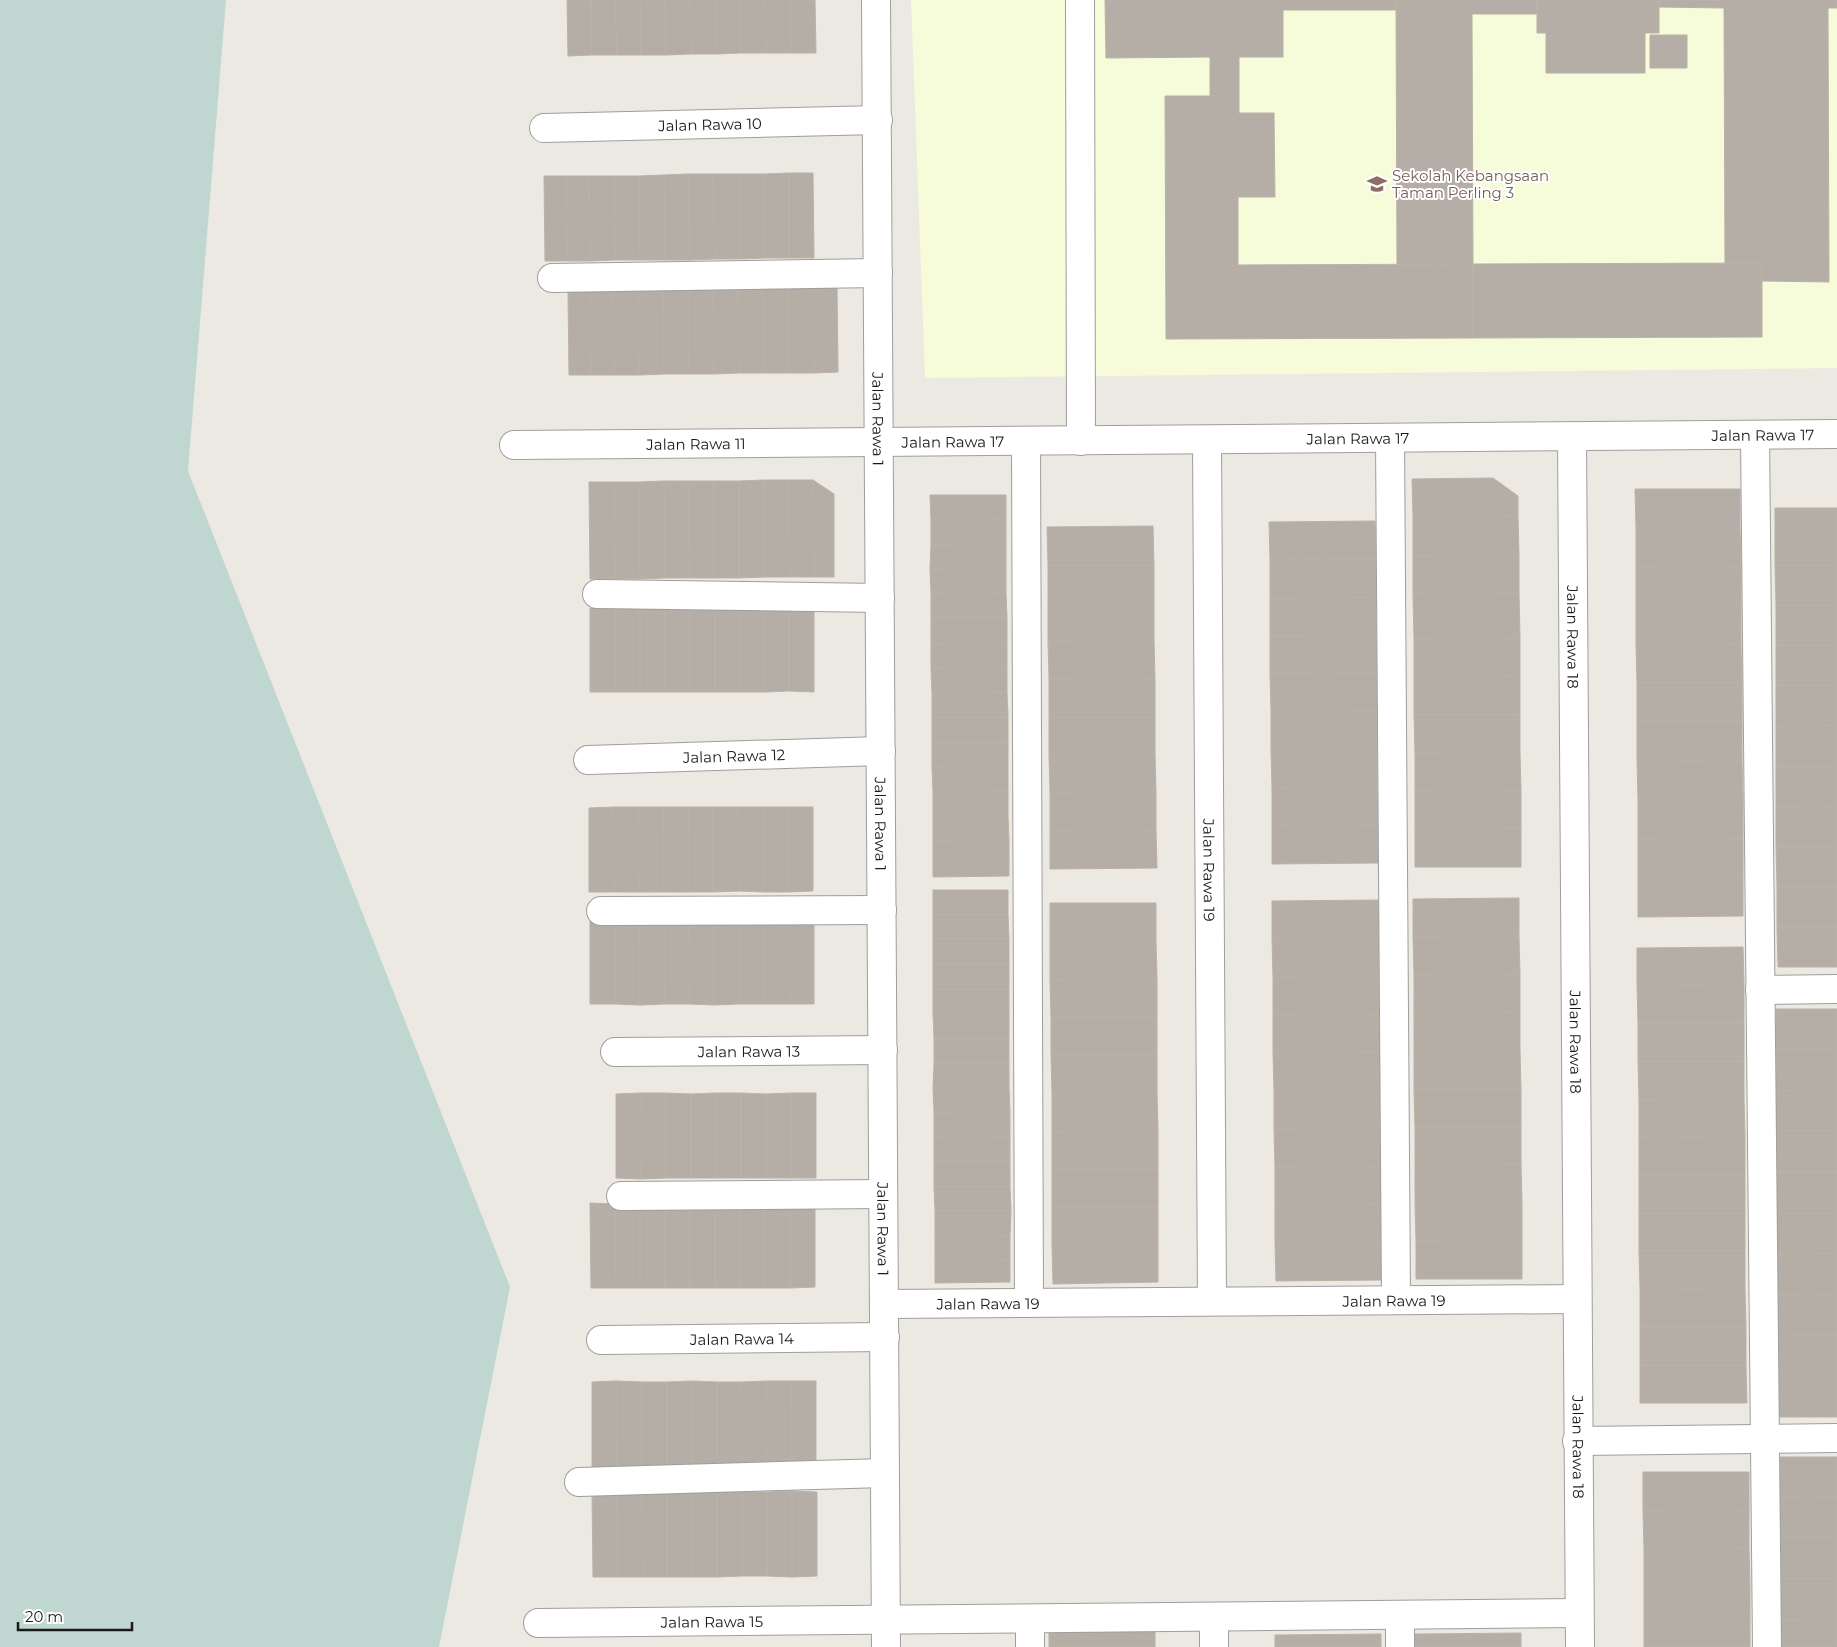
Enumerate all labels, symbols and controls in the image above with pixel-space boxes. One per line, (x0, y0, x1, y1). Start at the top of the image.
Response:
street label: Jalan Rawa 10 (657, 113, 762, 135)
place label: Sekolah Kebangsaan Taman Perling 3 (1392, 166, 1549, 202)
school or university icon: Sekolah Kebangsaan Taman Perling 3 (1366, 173, 1388, 195)
street label: Jalan Rawa 1 (869, 371, 888, 466)
street label: Jalan Rawa 17 (1710, 425, 1815, 445)
street label: Jalan Rawa 17 (1305, 428, 1410, 448)
street label: Jalan Rawa 17 (901, 431, 1005, 451)
street label: Jalan Rawa 11 (645, 434, 746, 453)
street label: Jalan Rawa 18 (1563, 584, 1583, 689)
street label: Jalan Rawa 12 (681, 744, 785, 767)
street label: Jalan Rawa 1 (871, 776, 891, 871)
street label: Jalan Rawa 19 (1200, 817, 1219, 922)
street label: Jalan Rawa 18 (1566, 989, 1586, 1094)
street label: Jalan Rawa 13 (697, 1041, 800, 1061)
street label: Jalan Rawa 1 (874, 1181, 893, 1276)
street label: Jalan Rawa 19 (1341, 1290, 1446, 1310)
street label: Jalan Rawa 19 (935, 1293, 1040, 1313)
street label: Jalan Rawa 14 (689, 1328, 794, 1349)
street label: Jalan Rawa 18 (1569, 1394, 1589, 1499)
scale bar (18, 1600, 131, 1632)
text: 20 m (25, 1607, 63, 1626)
street label: Jalan Rawa 15 (660, 1611, 763, 1631)

